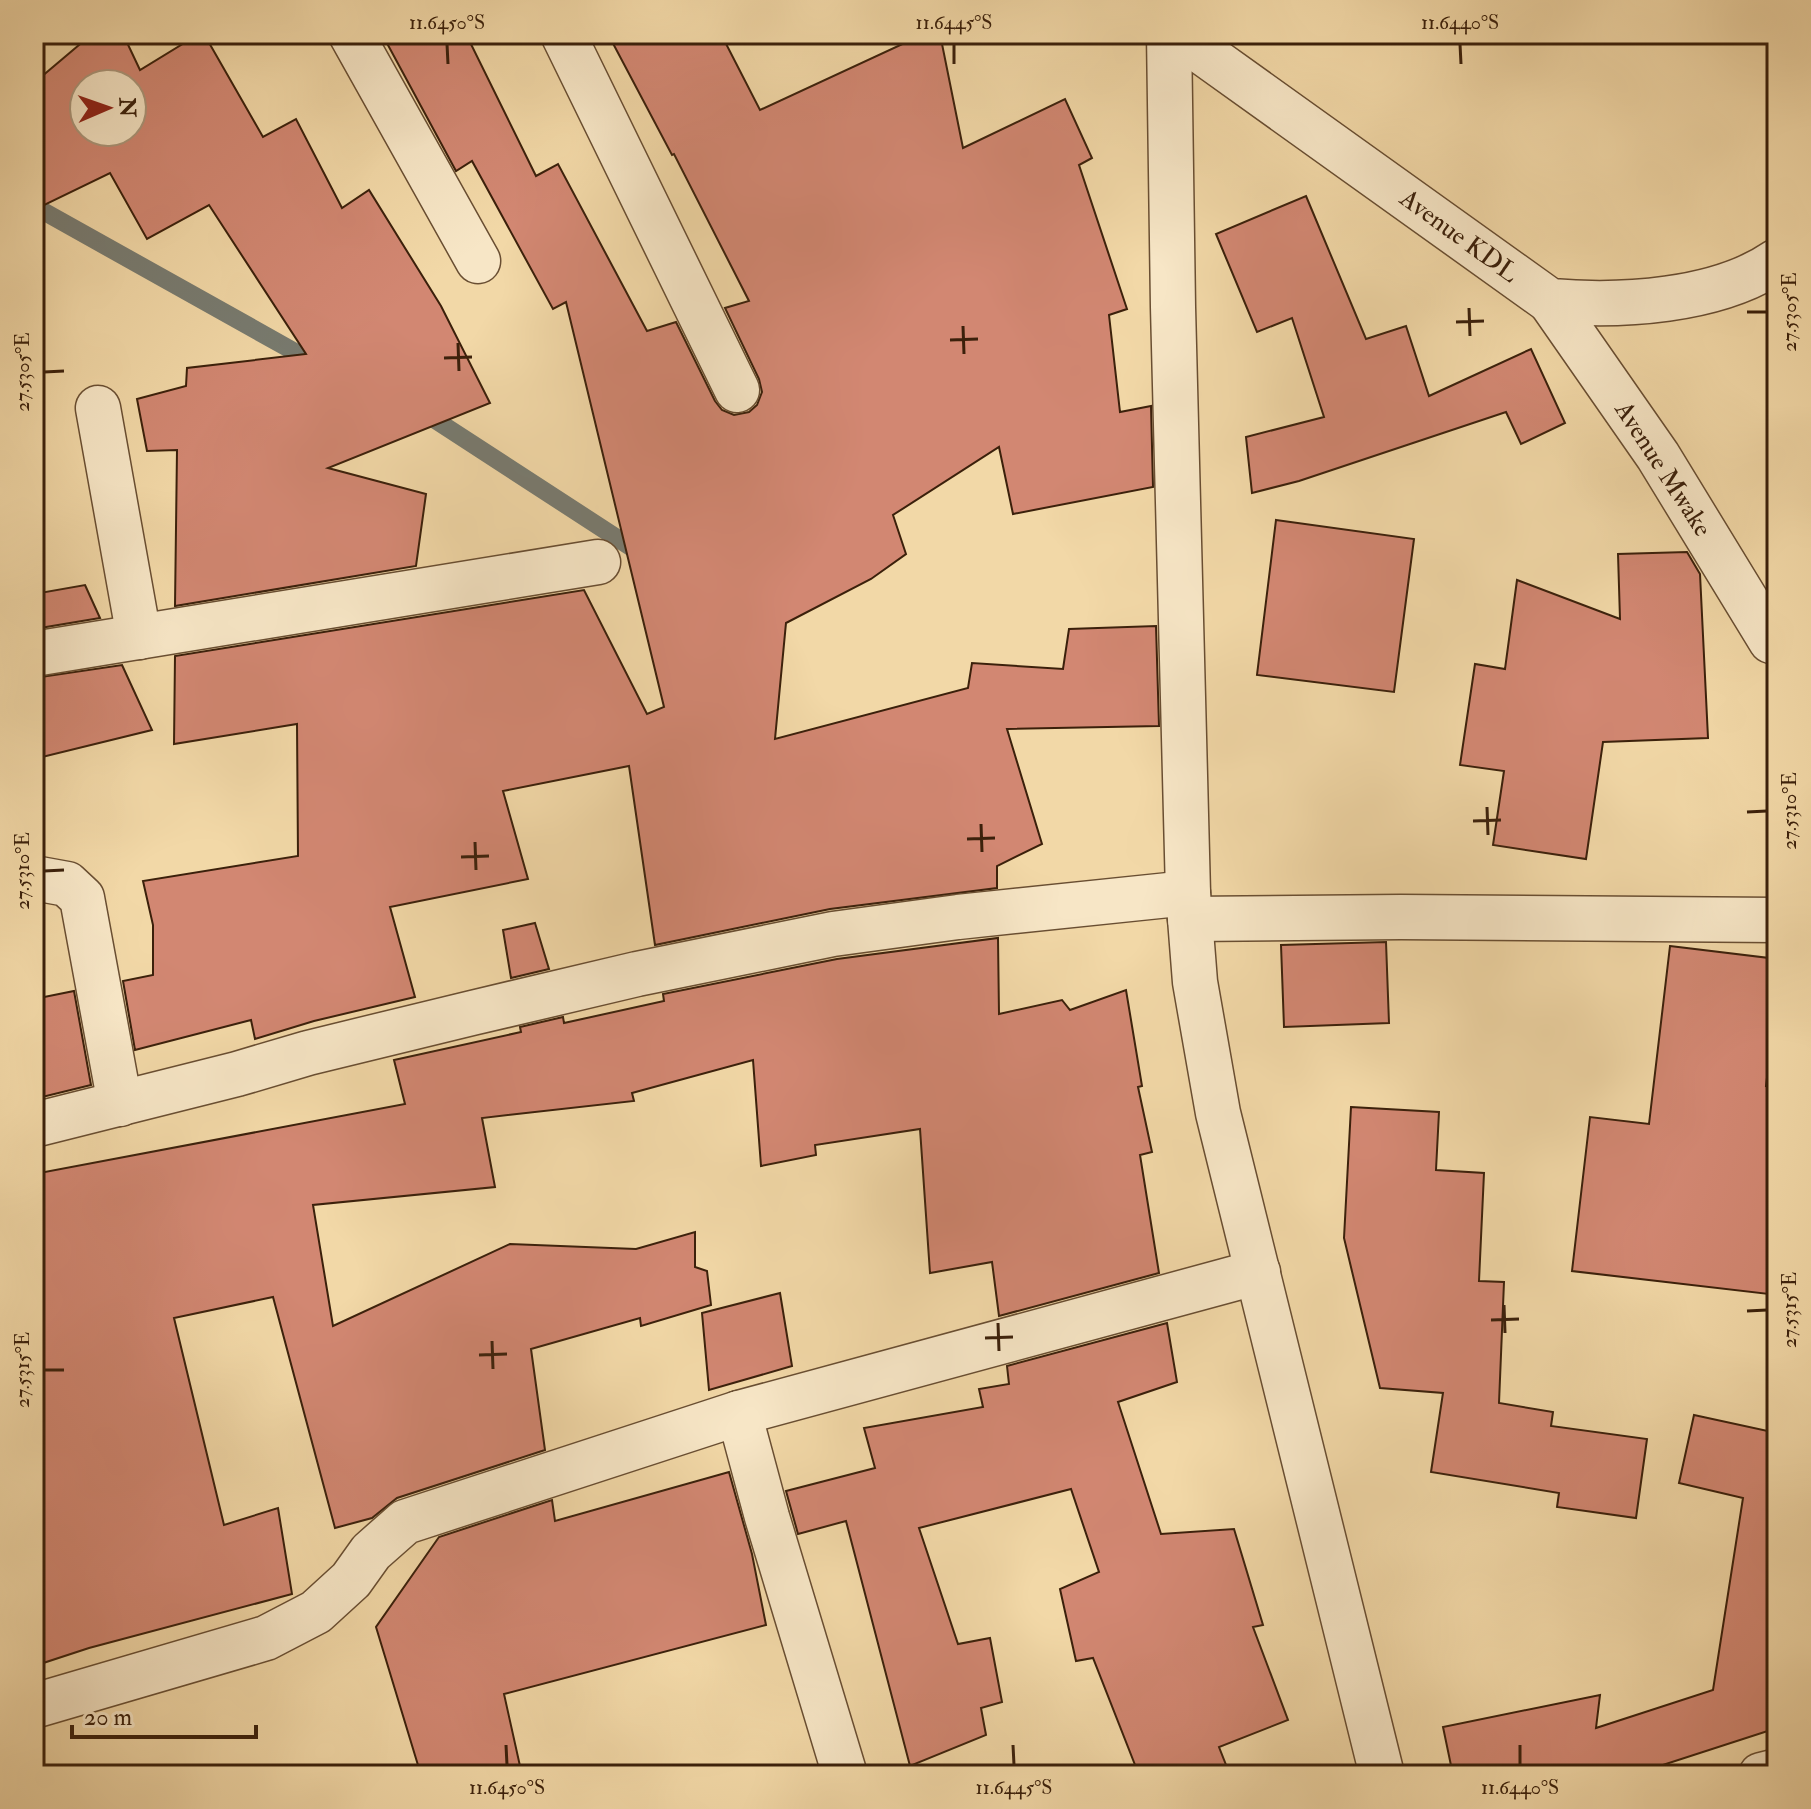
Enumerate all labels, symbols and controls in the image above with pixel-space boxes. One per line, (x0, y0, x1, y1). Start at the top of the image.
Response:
text: 11.6450°S (409, 10, 485, 35)
text: 11.6445°S (916, 10, 992, 35)
text: 11.6440°S (1421, 10, 1499, 35)
north arrow (68, 68, 148, 148)
text: N (113, 96, 141, 118)
street label: Avenue KDL (1393, 182, 1525, 290)
text: 27.5305°E (1777, 272, 1802, 352)
text: 27.5305°E (10, 332, 35, 412)
street label: Avenue Mwake (1607, 395, 1719, 543)
text: 27.5310°E (1777, 772, 1802, 850)
text: 27.5310°E (10, 832, 35, 910)
text: 27.5315°E (1777, 1272, 1802, 1348)
text: 27.5315°E (10, 1332, 35, 1408)
scale bar (72, 1689, 256, 1739)
text: 20 m (84, 1702, 133, 1733)
text: 11.6450°S (469, 1775, 545, 1800)
text: 11.6445°S (976, 1775, 1052, 1800)
text: 11.6440°S (1481, 1775, 1559, 1800)

